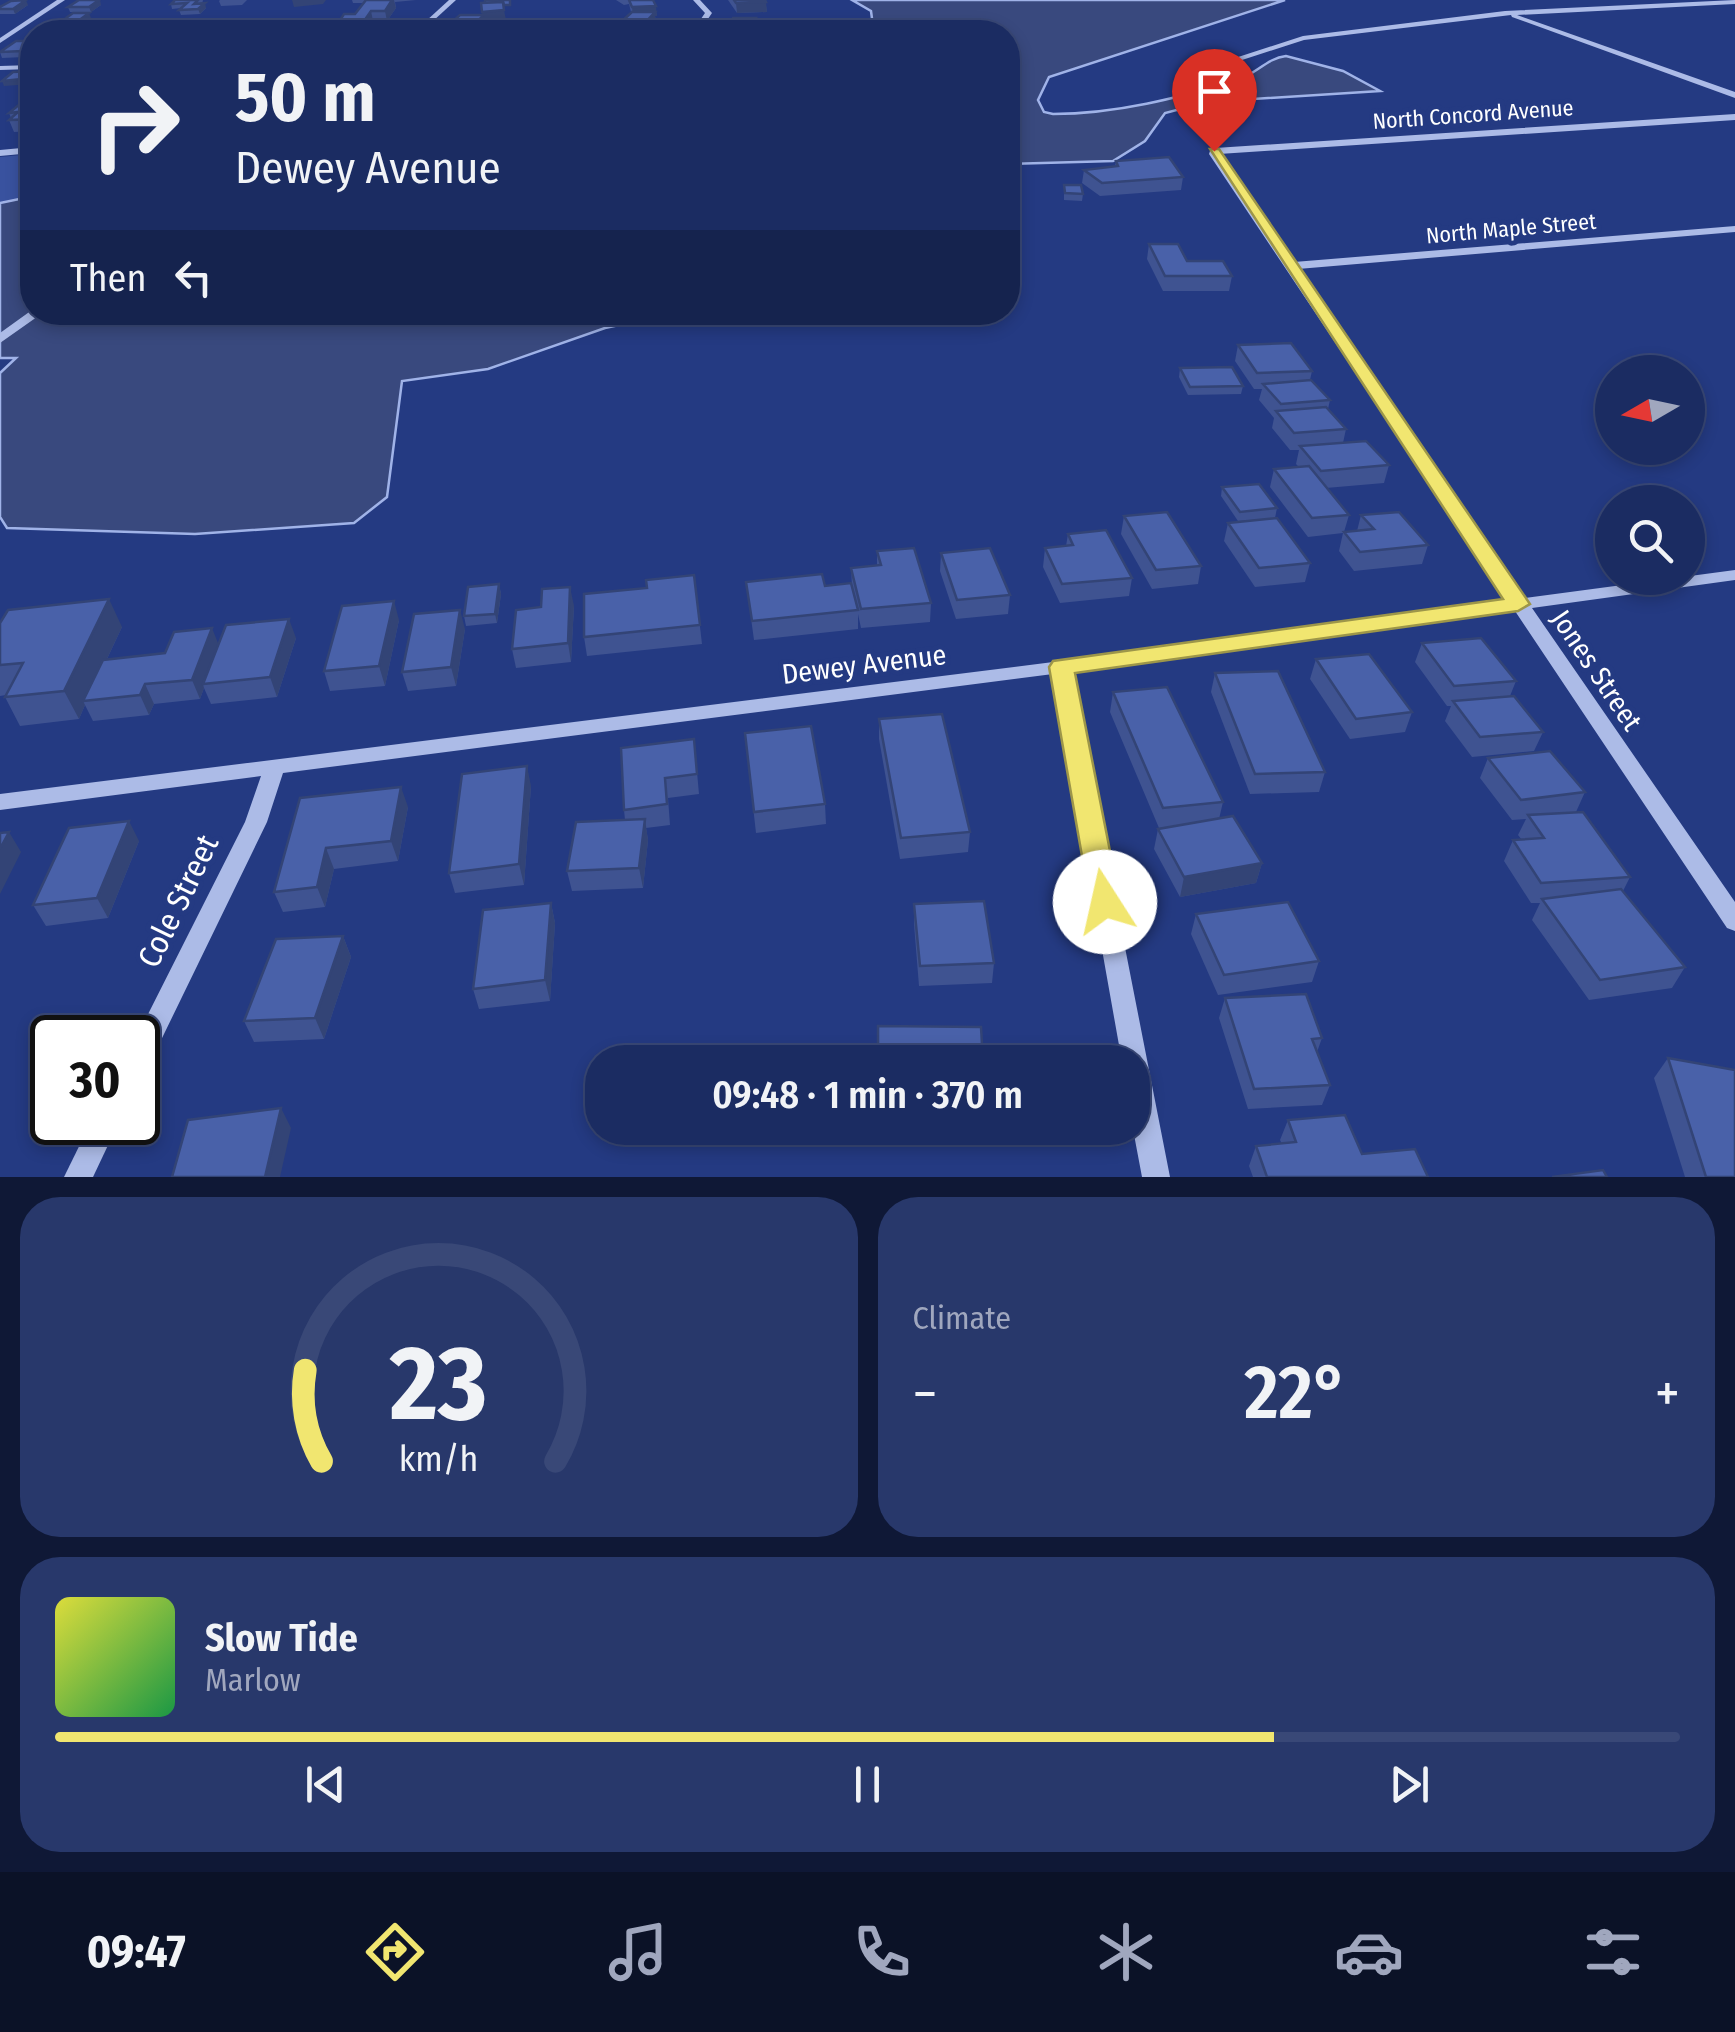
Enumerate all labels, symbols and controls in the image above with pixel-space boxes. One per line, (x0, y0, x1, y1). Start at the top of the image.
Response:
pin (1172, 49, 1257, 152)
text: 50 m (235, 56, 376, 140)
icon: right (70, 60, 200, 190)
icon: arrive (1187, 64, 1242, 119)
street label: North Concord Avenue (1372, 94, 1574, 135)
text: Dewey Avenue (235, 141, 501, 195)
street label: North Maple Street (1425, 208, 1598, 249)
icon: left (166, 250, 221, 305)
text: Then (70, 255, 146, 301)
north arrow (1595, 355, 1705, 465)
map controls (1595, 355, 1705, 595)
button: search (1595, 485, 1705, 595)
street label: Jones Street (1544, 604, 1649, 738)
street label: Dewey Avenue (780, 638, 948, 691)
street label: Cole Street (130, 828, 227, 973)
position arrow (1053, 850, 1157, 954)
speed limit sign: 30 (30, 1015, 160, 1145)
text: 09:48 · 1 min · 370 m (712, 1072, 1023, 1118)
text: Climate (913, 1299, 1011, 1337)
text: 23 (389, 1322, 487, 1447)
text: 22° (1244, 1348, 1348, 1438)
text: − (913, 1361, 937, 1427)
text: + (1655, 1361, 1680, 1427)
text: km/h (399, 1438, 479, 1480)
text: Slow Tide (205, 1615, 358, 1661)
text: Marlow (205, 1661, 301, 1699)
icon: previous (298, 1757, 353, 1812)
icon: pause (840, 1757, 895, 1812)
icon: next (1382, 1757, 1437, 1812)
icon: directions (360, 1917, 430, 1987)
icon: music (603, 1917, 673, 1987)
icon: phone (847, 1917, 917, 1987)
icon: climate (1091, 1917, 1161, 1987)
icon: car (1334, 1917, 1404, 1987)
icon: filters (1578, 1917, 1648, 1987)
text: 09:47 (87, 1925, 186, 1979)

